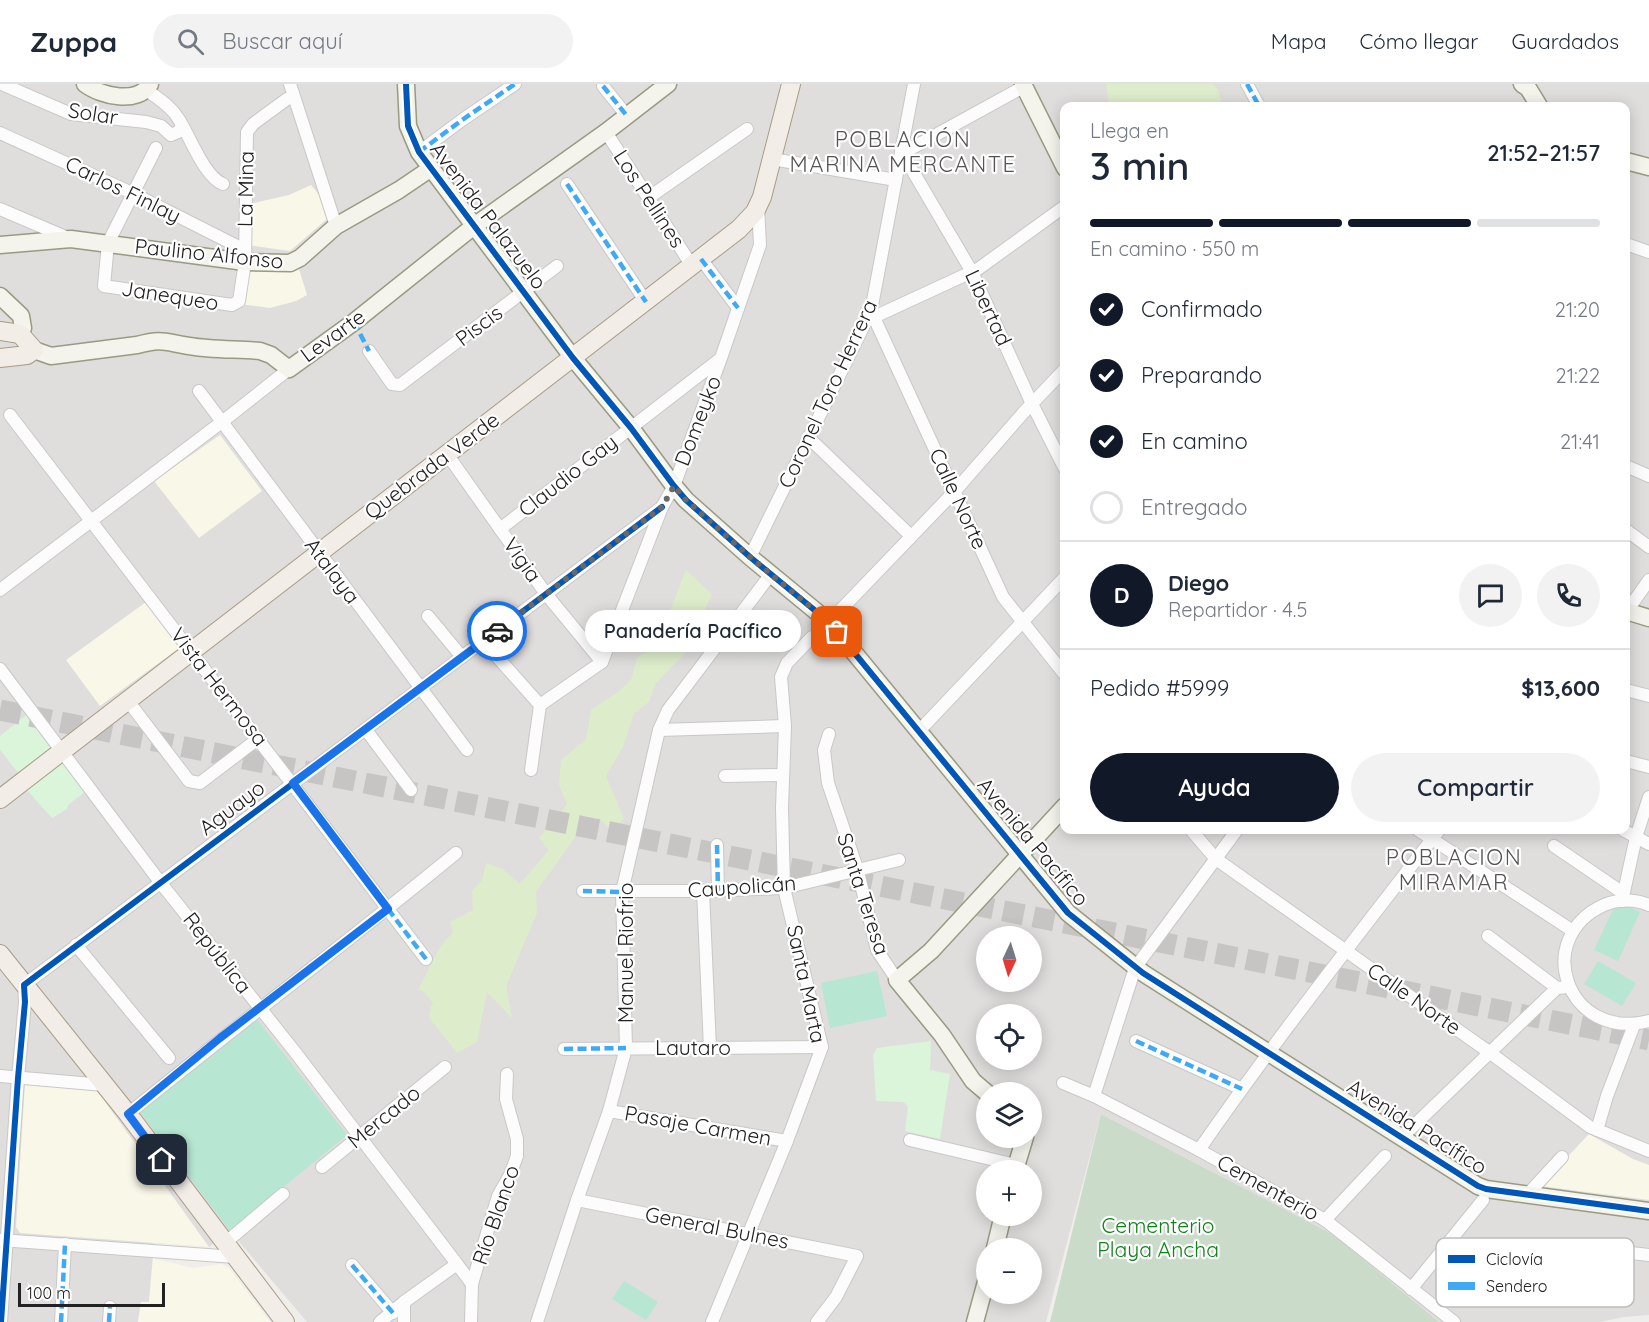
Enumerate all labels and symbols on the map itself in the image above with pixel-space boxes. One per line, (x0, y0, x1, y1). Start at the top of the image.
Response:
street label: Solar (66, 96, 120, 130)
district label: POBLACIÓN MARINA MERCANTE (789, 125, 1017, 178)
street label: Avenida Palazuelo (425, 137, 553, 294)
street label: Los Pellines (609, 145, 691, 252)
street label: Carlos Finlay (61, 150, 186, 228)
street label: La Mina (231, 151, 259, 227)
street label: Paulino Alfonso (133, 232, 285, 274)
street label: Libertad (960, 265, 1018, 350)
street label: Janequeo (120, 275, 221, 316)
street label: Coronel Toro Herrera (772, 295, 882, 492)
street label: Piscis (450, 299, 507, 351)
street label: Levarte (295, 303, 370, 367)
street label: Domeyko (668, 372, 726, 469)
street label: Quebrada Verde (359, 406, 504, 524)
street label: Claudio Gay (513, 429, 622, 522)
street label: Calle Norte (924, 444, 994, 553)
street label: Atalaya (300, 532, 366, 608)
street label: Vigia (498, 532, 547, 587)
courier (467, 601, 527, 661)
pin (811, 606, 862, 657)
callout: Panadería Pacífico (585, 611, 801, 653)
street label: Vista Hermosa (165, 622, 274, 751)
street label: Avenida Pacífico (972, 772, 1095, 911)
street label: Aguayo (193, 774, 269, 840)
street label: Santa Teresa (832, 830, 896, 958)
district label: POBLACION MIRAMAR (1386, 843, 1522, 896)
street label: Caupolicán (687, 869, 797, 903)
street label: Manuel Riofrio (612, 883, 638, 1023)
street label: República (178, 906, 258, 998)
street label: Santa Marta (782, 922, 832, 1045)
north arrow (976, 926, 1042, 992)
street label: Calle Norte (1363, 956, 1466, 1040)
street label: Lautaro (655, 1034, 731, 1060)
street label: Avenida Pacífico (1343, 1073, 1492, 1180)
street label: Mercado (342, 1079, 425, 1153)
street label: Pasaje Carmen (623, 1099, 774, 1151)
pin (136, 1134, 187, 1185)
street label: Cementerio (1213, 1148, 1324, 1226)
street label: Río Blanco (466, 1161, 524, 1268)
street label: General Bulnes (643, 1200, 791, 1254)
park label: Cementerio Playa Ancha (1097, 1212, 1219, 1262)
legend (1436, 1238, 1634, 1307)
text: Ciclovía (1486, 1249, 1543, 1269)
text: Sendero (1486, 1276, 1548, 1296)
scale bar (18, 1280, 165, 1308)

